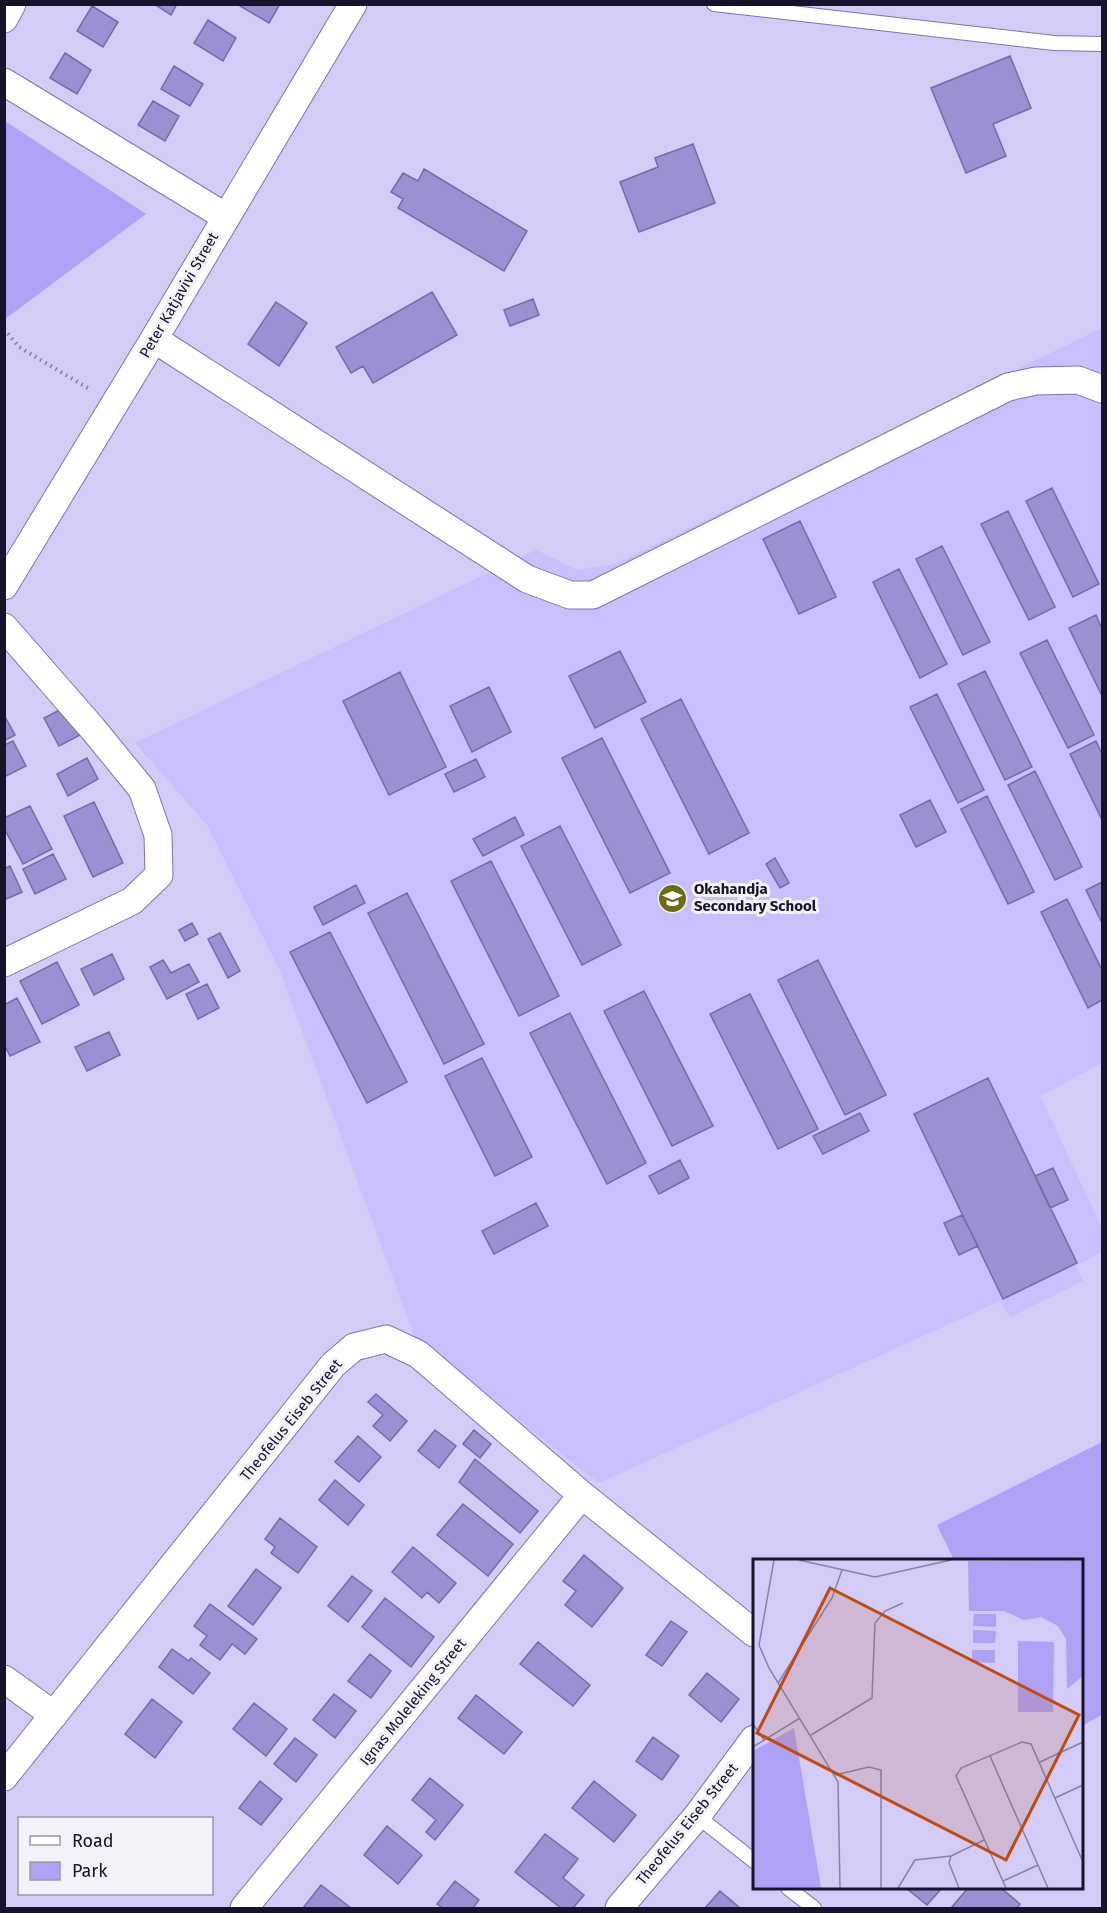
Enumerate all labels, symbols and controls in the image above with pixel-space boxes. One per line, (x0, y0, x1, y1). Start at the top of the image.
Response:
street label: Peter Katjavivi Street (136, 229, 223, 361)
place label: Okahandja Secondary School (694, 880, 817, 915)
school or university icon: Okahandja Secondary School (657, 882, 689, 914)
street label: Theofelus Eiseb Street (236, 1355, 346, 1485)
inset map (753, 1559, 1083, 1889)
street label: Ignas Moleleking Street (356, 1634, 470, 1769)
street label: Theofelus Eiseb Street (632, 1759, 742, 1889)
legend (18, 1817, 213, 1895)
text: Road (72, 1830, 114, 1852)
text: Park (72, 1860, 108, 1882)

